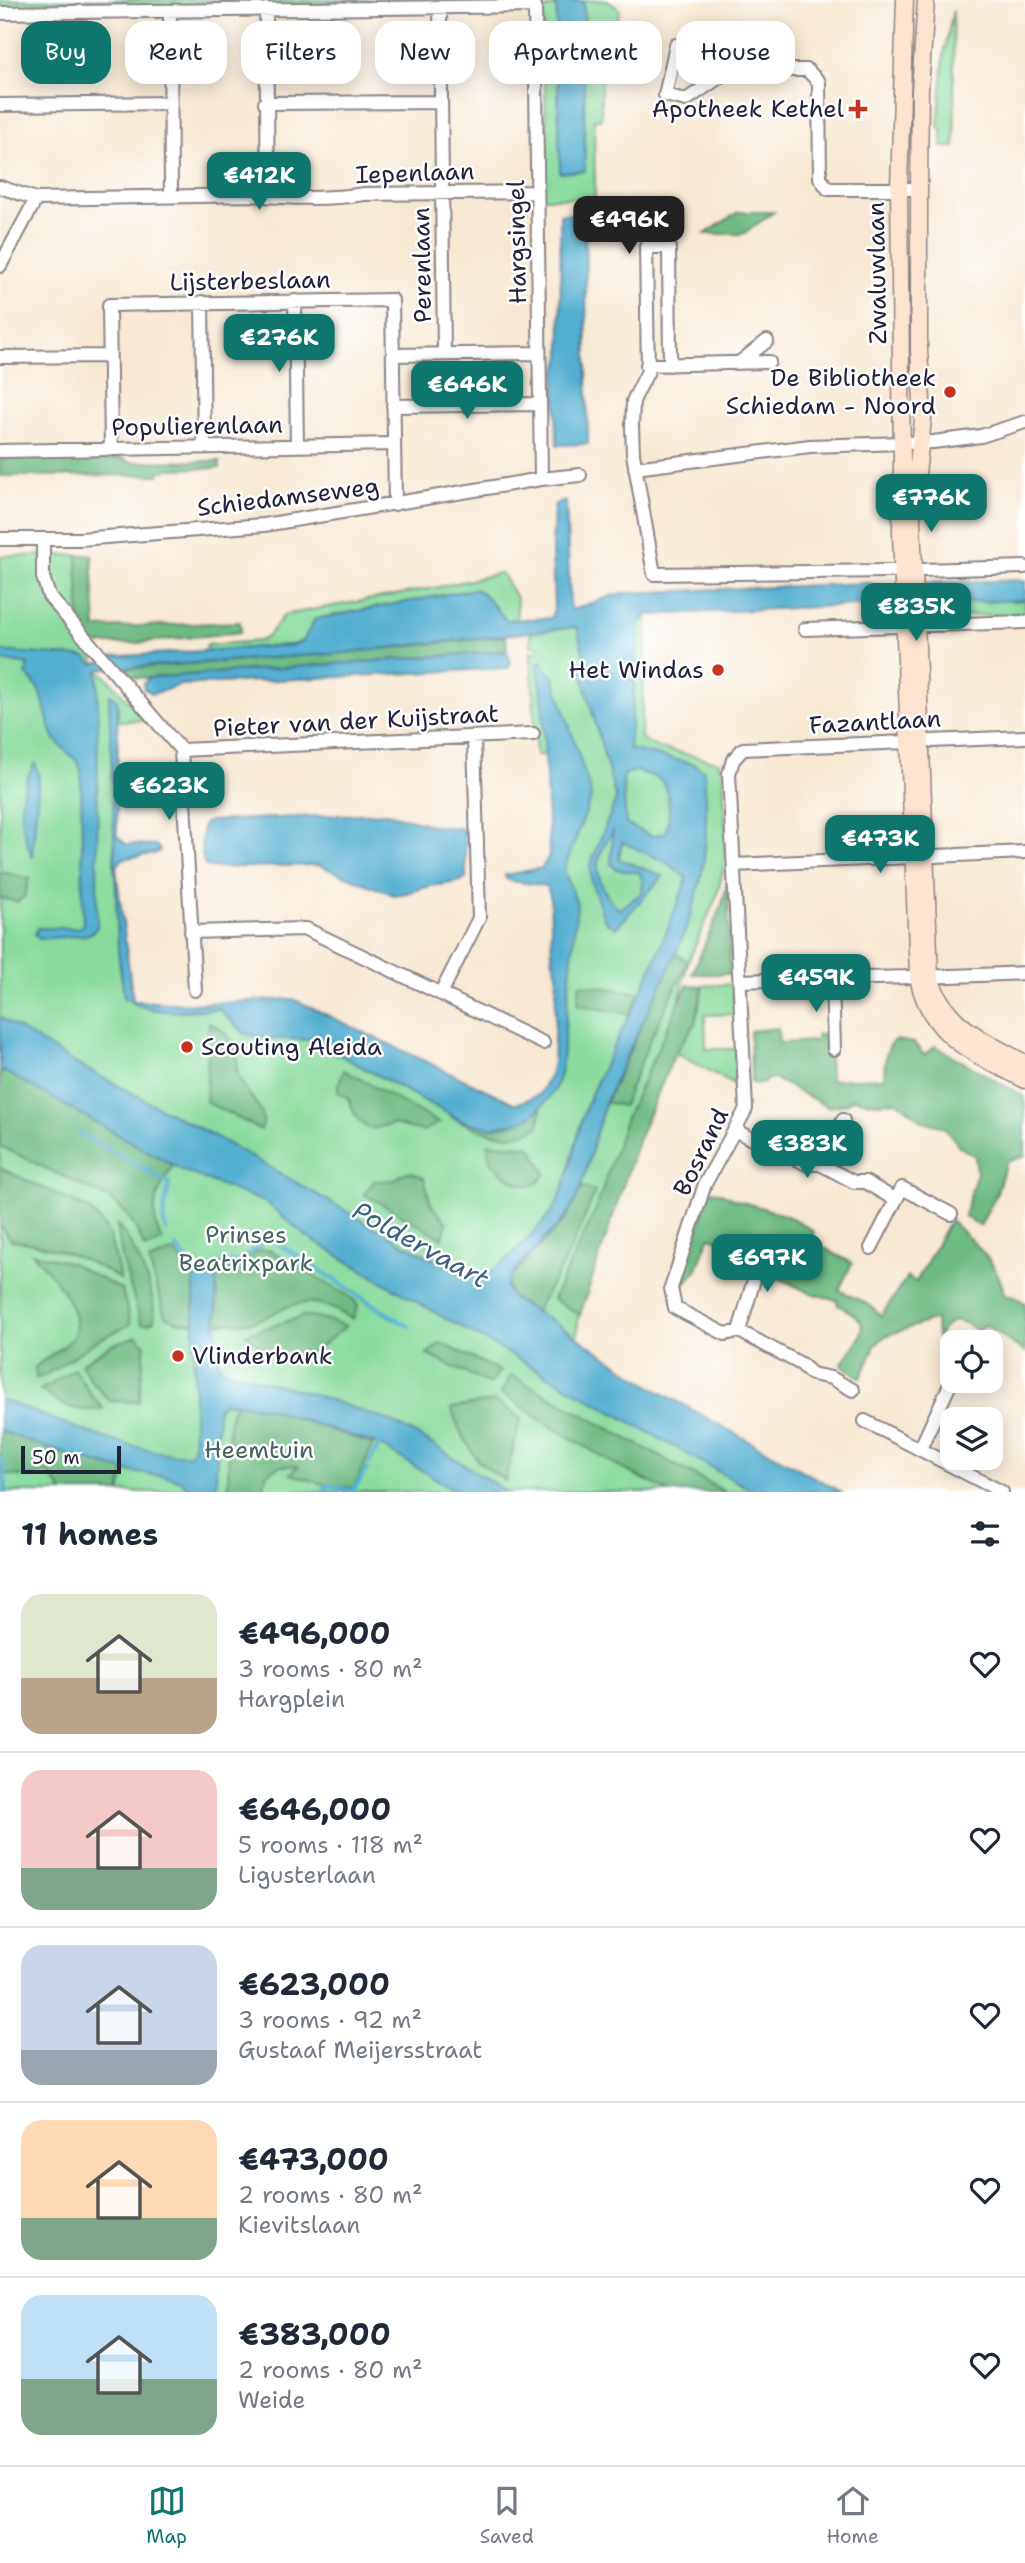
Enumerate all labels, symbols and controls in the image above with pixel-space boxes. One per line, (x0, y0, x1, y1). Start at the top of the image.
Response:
chip: Buy (21, 21, 111, 84)
chip: Rent (125, 21, 227, 84)
chip: Filters (241, 21, 361, 84)
chip: New (375, 21, 475, 84)
chip: Apartment (489, 21, 662, 84)
chip: House (676, 21, 795, 84)
place label: Apotheek Kethel (652, 93, 845, 125)
marker: Apotheek Kethel (850, 101, 866, 117)
pin: €412K (210, 152, 308, 212)
street label: Iepenlaan (355, 155, 475, 191)
text: €412K (223, 160, 295, 190)
street label: Hargsingel (500, 179, 534, 304)
pin: €496K (580, 196, 678, 256)
street label: Zwaluwlaan (860, 201, 894, 345)
text: €496K (589, 204, 669, 234)
street label: Perenlaan (405, 207, 439, 323)
street label: Lijsterbeslaan (169, 264, 331, 298)
pin: €276K (230, 314, 328, 374)
text: €276K (240, 322, 318, 352)
pin: €646K (418, 362, 516, 421)
place label: De Bibliotheek Schiedam - Noord (726, 362, 936, 422)
text: €646K (427, 369, 507, 399)
marker: De Bibliotheek Schiedam - Noord (942, 384, 958, 400)
street label: Populierenlaan (111, 409, 283, 443)
street label: Schiedamseweg (195, 470, 381, 524)
pin: €776K (882, 475, 980, 534)
text: €776K (892, 482, 970, 512)
pin: €835K (867, 584, 965, 643)
text: €835K (877, 591, 955, 621)
place label: Het Windas (569, 654, 704, 686)
marker: Het Windas (710, 662, 726, 678)
street label: Pieter van der Kuijstraat (212, 698, 500, 744)
street label: Fazantlaan (808, 703, 942, 741)
pin: €623K (120, 762, 218, 822)
text: €623K (129, 770, 209, 800)
pin: €473K (831, 816, 929, 875)
text: €473K (841, 823, 919, 853)
pin: €459K (767, 954, 865, 1014)
text: €459K (777, 962, 855, 992)
place label: Scouting Aleida (201, 1031, 382, 1063)
marker: Scouting Aleida (179, 1039, 195, 1055)
street label: Bosrand (666, 1103, 736, 1201)
pin: €383K (758, 1120, 856, 1180)
text: €383K (767, 1128, 847, 1158)
water label: Poldervaart (347, 1192, 496, 1296)
park label: Prinses Beatrixpark (179, 1219, 313, 1279)
pin: €697K (718, 1234, 816, 1294)
text: €697K (728, 1242, 806, 1272)
map controls (940, 1330, 1003, 1470)
button: locate (940, 1330, 1003, 1393)
place label: Vlinderbank (192, 1340, 332, 1372)
marker: Vlinderbank (170, 1348, 186, 1364)
button: layers (940, 1407, 1003, 1470)
park label: Heemtuin (204, 1434, 314, 1466)
scale bar (21, 1443, 121, 1475)
text: 50 m (32, 1445, 80, 1470)
text: 11 homes (21, 1514, 158, 1555)
icon: filters (966, 1515, 1004, 1553)
text: €496,000 (238, 1613, 391, 1654)
icon: home (77, 1622, 161, 1706)
icon: heart (966, 1645, 1004, 1683)
text: 3 rooms · 80 m² (238, 1654, 423, 1684)
text: Hargplein (238, 1684, 345, 1714)
text: €646,000 (238, 1789, 391, 1830)
icon: home (77, 1798, 161, 1882)
icon: heart (966, 1821, 1004, 1859)
text: 5 rooms · 118 m² (238, 1830, 423, 1860)
text: Ligusterlaan (238, 1860, 376, 1890)
text: €623,000 (238, 1964, 390, 2005)
icon: home (77, 1973, 161, 2057)
icon: heart (966, 1996, 1004, 2034)
text: 3 rooms · 92 m² (238, 2005, 422, 2035)
text: Gustaaf Meijersstraat (238, 2035, 482, 2065)
text: €473,000 (238, 2139, 389, 2180)
icon: home (77, 2148, 161, 2232)
icon: heart (966, 2171, 1004, 2209)
text: 2 rooms · 80 m² (238, 2180, 423, 2210)
text: Kievitslaan (238, 2210, 360, 2240)
text: €383,000 (238, 2314, 391, 2355)
icon: home (77, 2323, 161, 2407)
icon: heart (966, 2346, 1004, 2384)
text: 2 rooms · 80 m² (238, 2355, 423, 2385)
text: Weide (238, 2385, 306, 2415)
tab: Map (146, 2482, 187, 2549)
tab: Saved (480, 2482, 534, 2549)
tab: Home (826, 2482, 879, 2549)

